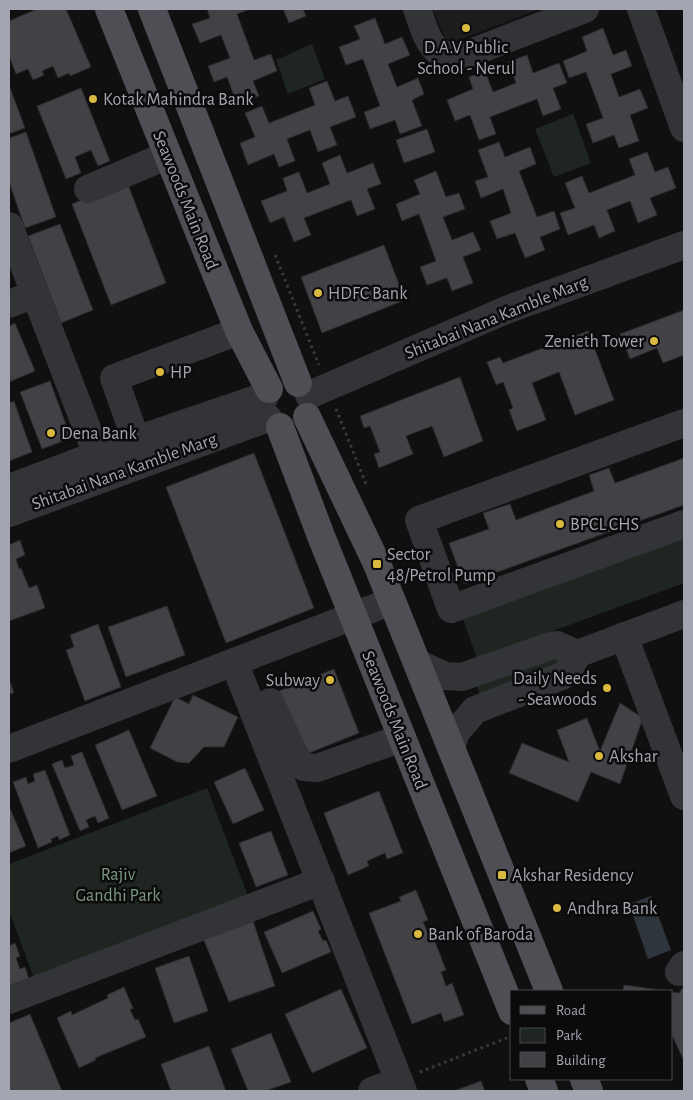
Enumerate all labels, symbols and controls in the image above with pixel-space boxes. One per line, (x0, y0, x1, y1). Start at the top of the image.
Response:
marker: D.A.V Public School - Nerul (460, 22, 472, 34)
place label: D.A.V Public School - Nerul (417, 39, 515, 78)
place label: Kotak Mahindra Bank (103, 91, 254, 109)
marker: Kotak Mahindra Bank (87, 93, 99, 105)
street label: Seawoods Main Road (149, 128, 221, 272)
street label: Shitabai Nana Kamble Marg (402, 273, 591, 363)
place label: HDFC Bank (328, 285, 408, 303)
marker: HDFC Bank (312, 287, 324, 299)
place label: Zenieth Tower (544, 333, 644, 351)
marker: Zenieth Tower (648, 335, 660, 347)
place label: HP (170, 364, 192, 382)
marker: HP (154, 366, 166, 378)
place label: Dena Bank (61, 425, 138, 443)
marker: Dena Bank (45, 427, 57, 439)
street label: Shitabai Nana Kamble Marg (29, 430, 220, 514)
place label: BPCL CHS (570, 516, 639, 534)
marker: BPCL CHS (554, 518, 566, 530)
place label: Sector 48/Petrol Pump (387, 546, 496, 585)
marker: Sector 48/Petrol Pump (371, 558, 383, 570)
street label: Seawoods Main Road (358, 648, 430, 792)
place label: Daily Needs - Seawoods (513, 670, 597, 709)
place label: Subway (266, 672, 320, 690)
marker: Subway (324, 674, 336, 686)
marker: Daily Needs - Seawoods (601, 682, 613, 694)
place label: Akshar (609, 748, 658, 766)
marker: Akshar (593, 750, 605, 762)
park label: Rajiv Gandhi Park (75, 866, 161, 905)
place label: Akshar Residency (512, 867, 634, 885)
marker: Akshar Residency (496, 869, 508, 881)
place label: Andhra Bank (567, 900, 658, 918)
marker: Andhra Bank (551, 902, 563, 914)
place label: Bank of Baroda (428, 926, 533, 944)
marker: Bank of Baroda (412, 928, 424, 940)
legend (510, 990, 673, 1080)
text: Road (556, 1003, 586, 1018)
text: Park (556, 1028, 582, 1043)
text: Building (556, 1053, 606, 1068)

